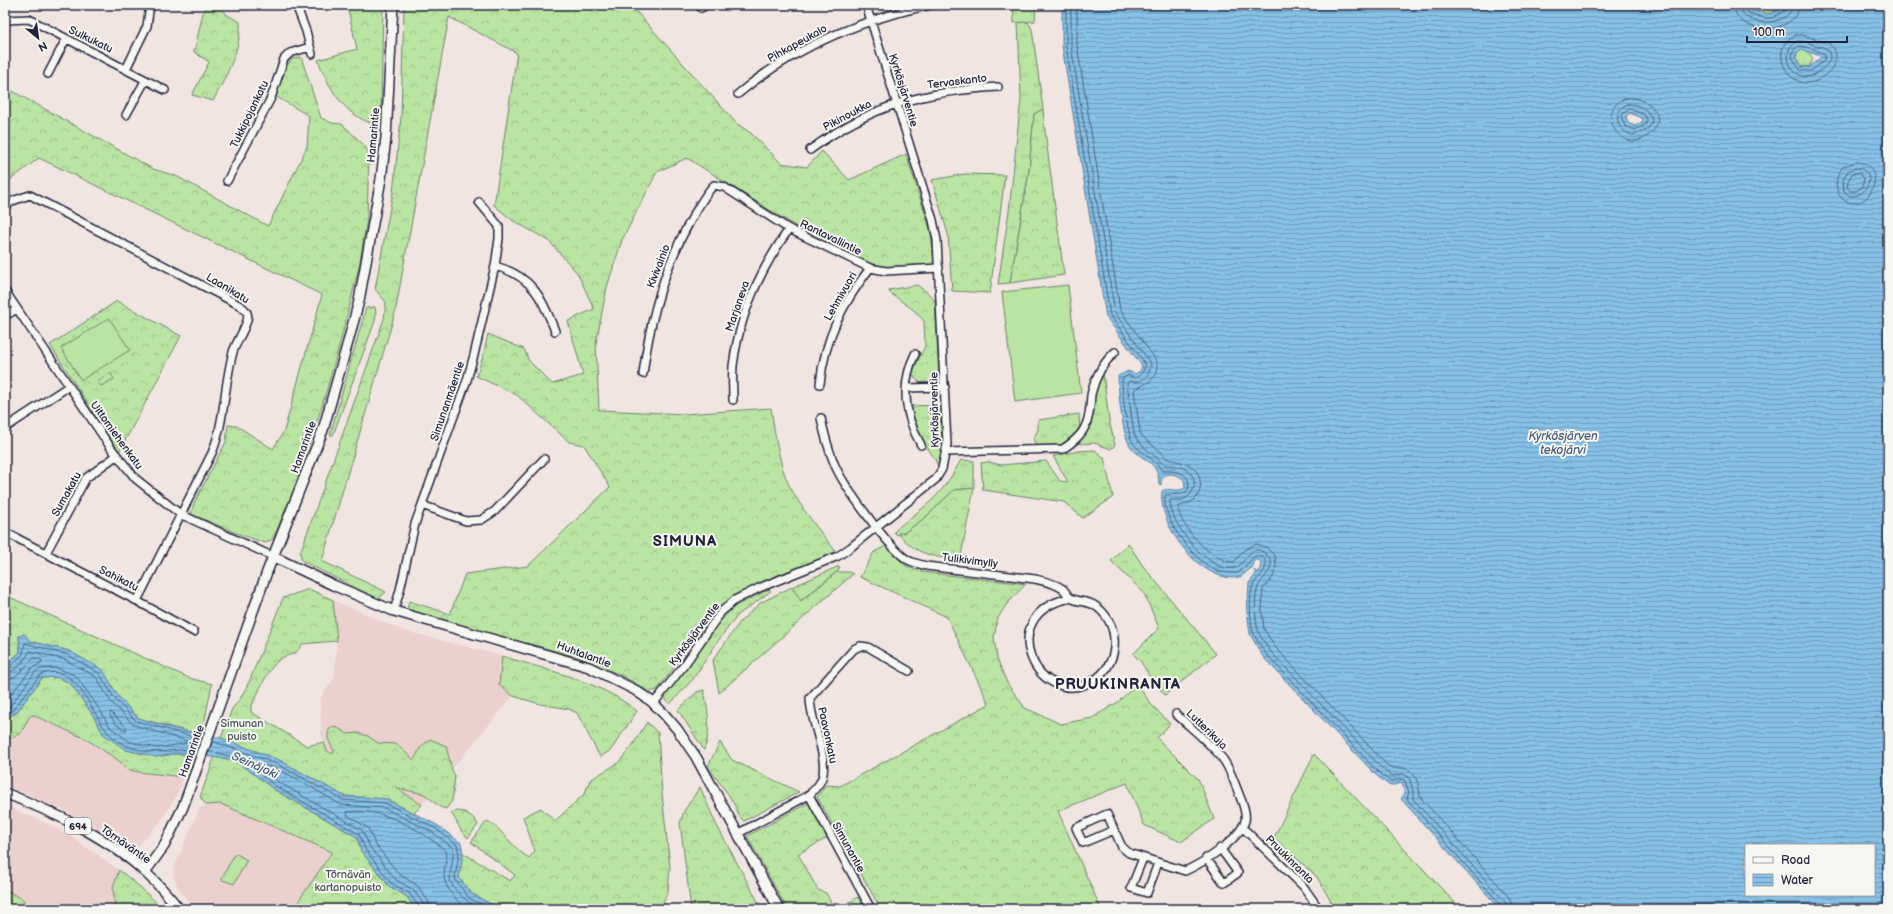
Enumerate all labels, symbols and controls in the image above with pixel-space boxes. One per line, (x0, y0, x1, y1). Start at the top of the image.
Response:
north arrow (18, 18, 58, 58)
scale bar (1747, 18, 1847, 44)
street label: Pihkapeukalo (765, 22, 829, 65)
street label: Sulkukatu (67, 23, 115, 56)
text: 100 m (1753, 25, 1785, 40)
text: N (36, 39, 49, 54)
street label: Kyrkösjärventie (886, 52, 921, 129)
street label: Tervaskanto (927, 71, 987, 92)
street label: Tukkipojankatu (227, 78, 271, 150)
street label: Pikinoukka (821, 97, 874, 134)
street label: Hamarintie (365, 107, 382, 163)
street label: Rantavallintie (798, 217, 864, 258)
street label: Kivivainio (644, 242, 673, 290)
street label: Laanikatu (204, 270, 252, 306)
street label: Lehmivuori (821, 270, 860, 323)
street label: Marjaneva (723, 279, 752, 333)
street label: Simunanmäentie (428, 359, 467, 443)
street label: Kyrkösjärventie (927, 371, 942, 448)
street label: Uittomiehenkatu (87, 399, 146, 472)
street label: Hamarintie (288, 419, 319, 475)
water label: Kyrkösjärven tekojärvi (1528, 429, 1598, 458)
street label: Sumakatu (49, 470, 84, 519)
district label: SIMUNA (653, 532, 717, 551)
street label: Tulikivimylly (941, 551, 999, 570)
street label: Sahikatu (97, 563, 141, 594)
street label: Kyrkösjärventie (666, 600, 723, 668)
street label: Huhtalantie (555, 639, 613, 670)
district label: PRUUKINRANTA (1055, 675, 1181, 694)
street label: Paavonkatu (815, 706, 840, 765)
street label: Lutterikuja (1183, 707, 1230, 752)
park label: Simunan puisto (220, 717, 264, 743)
street label: Hamarintie (176, 723, 207, 779)
water label: Seinäjoki (229, 749, 282, 783)
road number: 694 (65, 818, 91, 834)
street label: Simunantie (829, 820, 868, 875)
street label: Törnäväntie (98, 822, 154, 867)
street label: Pruukinranta (1263, 833, 1316, 886)
legend (1745, 844, 1875, 896)
text: Road (1781, 853, 1810, 868)
park label: Törnävän kartanopuisto (315, 868, 381, 894)
text: Water (1781, 873, 1813, 888)

